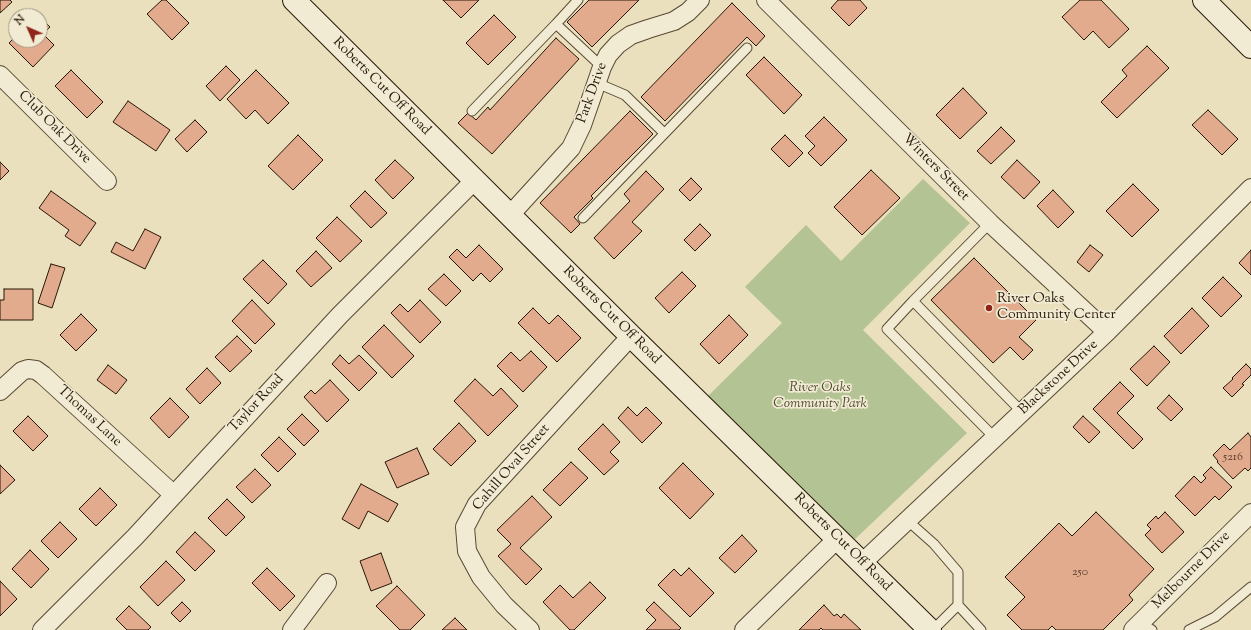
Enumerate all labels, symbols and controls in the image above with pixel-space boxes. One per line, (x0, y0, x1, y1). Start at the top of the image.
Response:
north arrow (8, 8, 48, 48)
text: N (11, 11, 29, 29)
street label: Roberts Cut Off Road (329, 35, 433, 139)
street label: Park Drive (574, 60, 612, 126)
street label: Club Oak Drive (14, 88, 94, 168)
street label: Winters Street (898, 131, 972, 205)
street label: Roberts Cut Off Road (559, 264, 663, 368)
place label: River Oaks Community Center (997, 292, 1116, 324)
marker: River Oaks Community Center (984, 303, 994, 313)
street label: Blackstone Drive (1016, 337, 1102, 419)
street label: Taylor Road (226, 372, 288, 436)
park label: River Oaks Community Park (773, 381, 867, 414)
street label: Thomas Lane (53, 383, 125, 451)
street label: Cahill Oval Street (470, 421, 554, 515)
house number: 5216 (1223, 451, 1243, 465)
street label: Roberts Cut Off Road (790, 491, 894, 595)
street label: Melbourne Drive (1150, 529, 1234, 613)
house number: 250 (1072, 566, 1088, 580)

